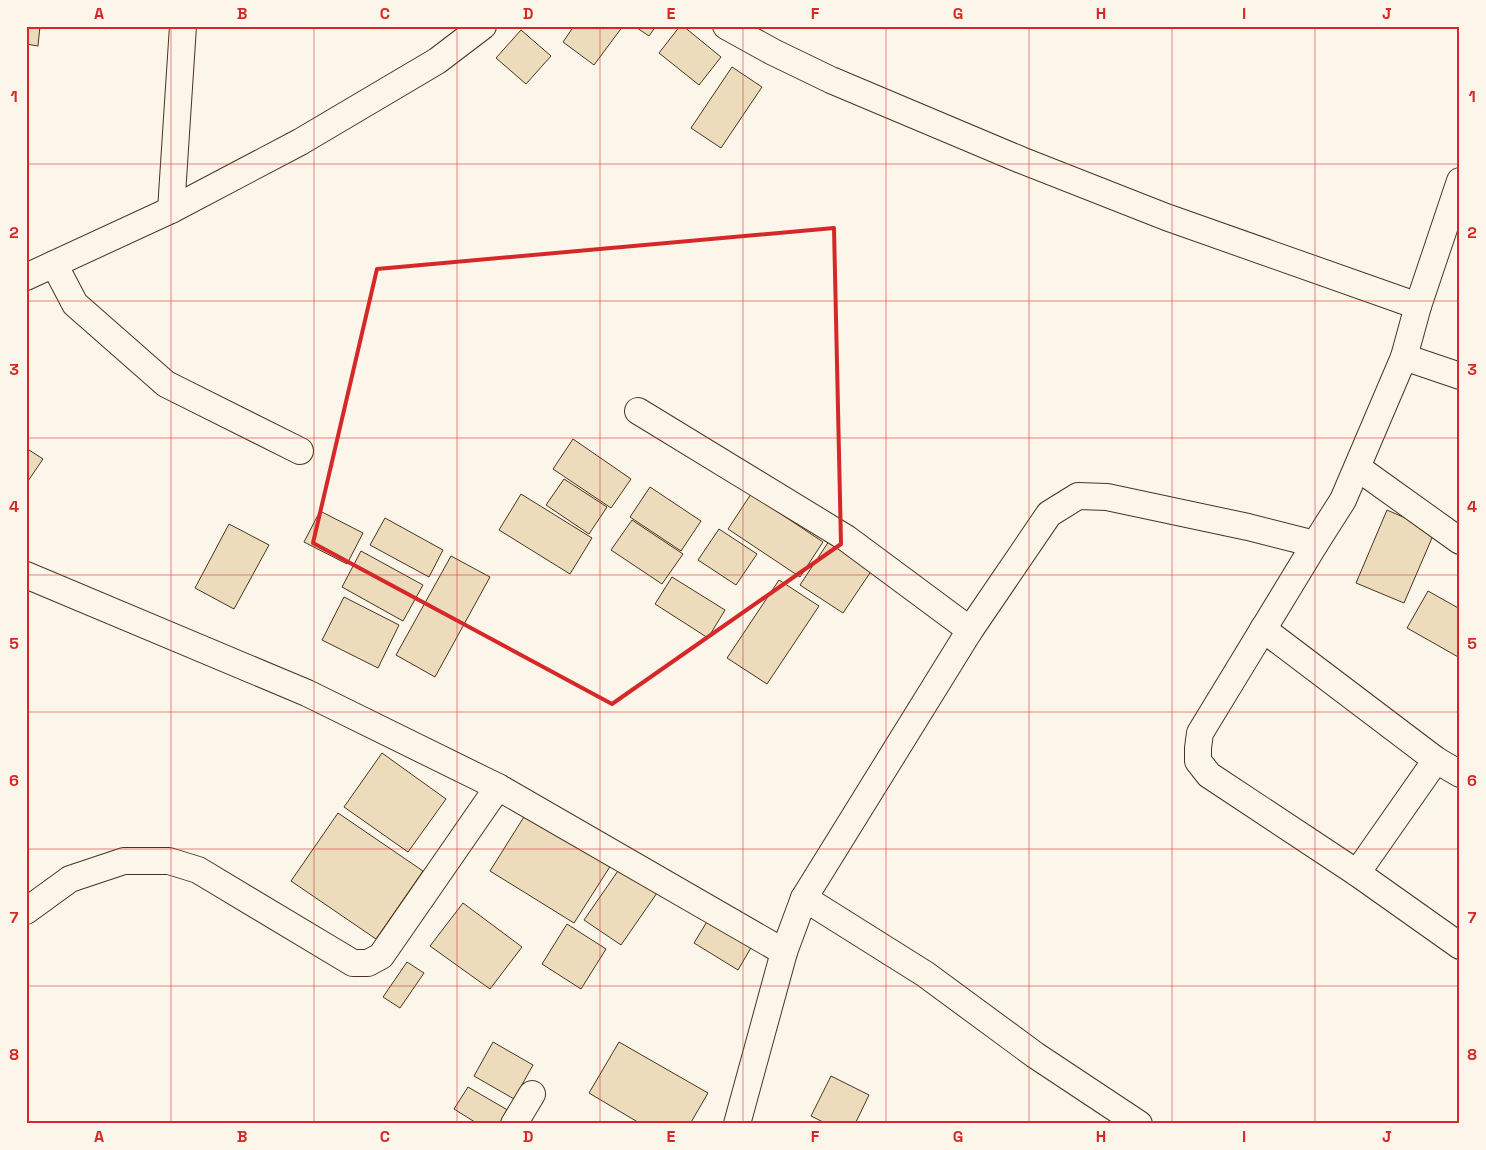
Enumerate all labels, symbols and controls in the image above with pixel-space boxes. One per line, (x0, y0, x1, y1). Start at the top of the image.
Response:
text: A (94, 3, 104, 24)
text: B (237, 3, 247, 24)
text: C (380, 3, 390, 24)
text: D (523, 3, 533, 24)
text: E (667, 3, 676, 24)
text: F (811, 3, 820, 24)
text: G (953, 3, 963, 24)
text: H (1096, 3, 1106, 24)
text: I (1242, 3, 1246, 24)
text: J (1382, 3, 1392, 24)
text: 1 (10, 86, 18, 107)
text: 1 (1468, 86, 1476, 107)
text: 2 (9, 222, 19, 243)
text: 2 (1467, 222, 1477, 243)
text: 3 (9, 359, 19, 380)
text: 3 (1467, 359, 1477, 380)
text: 4 (9, 496, 19, 517)
text: 4 (1467, 496, 1477, 517)
text: 5 (9, 633, 19, 654)
text: 5 (1467, 633, 1477, 654)
text: 6 (9, 770, 19, 791)
text: 6 (1467, 770, 1477, 791)
text: 7 (10, 907, 19, 928)
text: 7 (1468, 907, 1477, 928)
text: 8 (9, 1044, 19, 1065)
text: 8 (1467, 1044, 1477, 1065)
text: A (94, 1126, 104, 1147)
text: B (237, 1126, 247, 1147)
text: C (380, 1126, 390, 1147)
text: D (523, 1126, 533, 1147)
text: E (667, 1126, 676, 1147)
text: F (811, 1126, 820, 1147)
text: G (953, 1126, 963, 1147)
text: H (1096, 1126, 1106, 1147)
text: I (1242, 1126, 1246, 1147)
text: J (1382, 1126, 1392, 1147)

